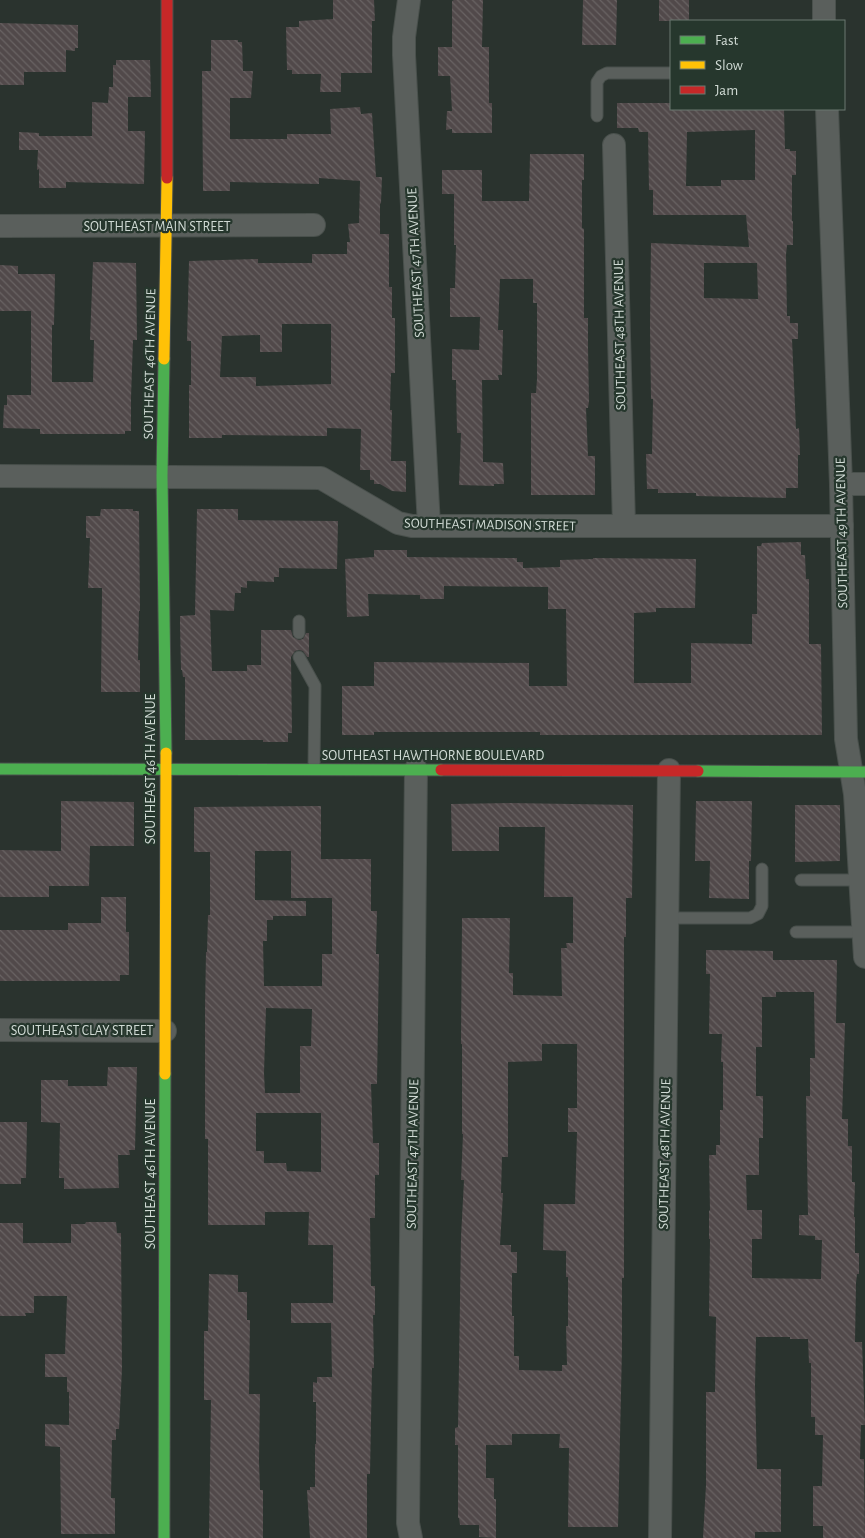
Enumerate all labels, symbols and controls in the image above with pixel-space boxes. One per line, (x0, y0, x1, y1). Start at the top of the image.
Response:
legend (670, 20, 845, 110)
text: Fast (715, 33, 739, 48)
text: Slow (715, 58, 743, 73)
text: Jam (715, 83, 738, 98)
street label: SOUTHEAST 47TH AVENUE (405, 187, 427, 338)
street label: SOUTHEAST MAIN STREET (83, 220, 231, 234)
street label: SOUTHEAST 48TH AVENUE (612, 259, 628, 410)
street label: SOUTHEAST 46TH AVENUE (142, 288, 158, 439)
street label: SOUTHEAST 49TH AVENUE (834, 457, 850, 608)
street label: SOUTHEAST MADISON STREET (404, 517, 576, 534)
street label: SOUTHEAST 46TH AVENUE (144, 693, 158, 844)
street label: SOUTHEAST HAWTHORNE BOULEVARD (322, 749, 544, 763)
street label: SOUTHEAST CLAY STREET (11, 1024, 153, 1038)
street label: SOUTHEAST 48TH AVENUE (657, 1078, 673, 1229)
street label: SOUTHEAST 47TH AVENUE (405, 1079, 421, 1229)
street label: SOUTHEAST 46TH AVENUE (144, 1098, 158, 1249)

